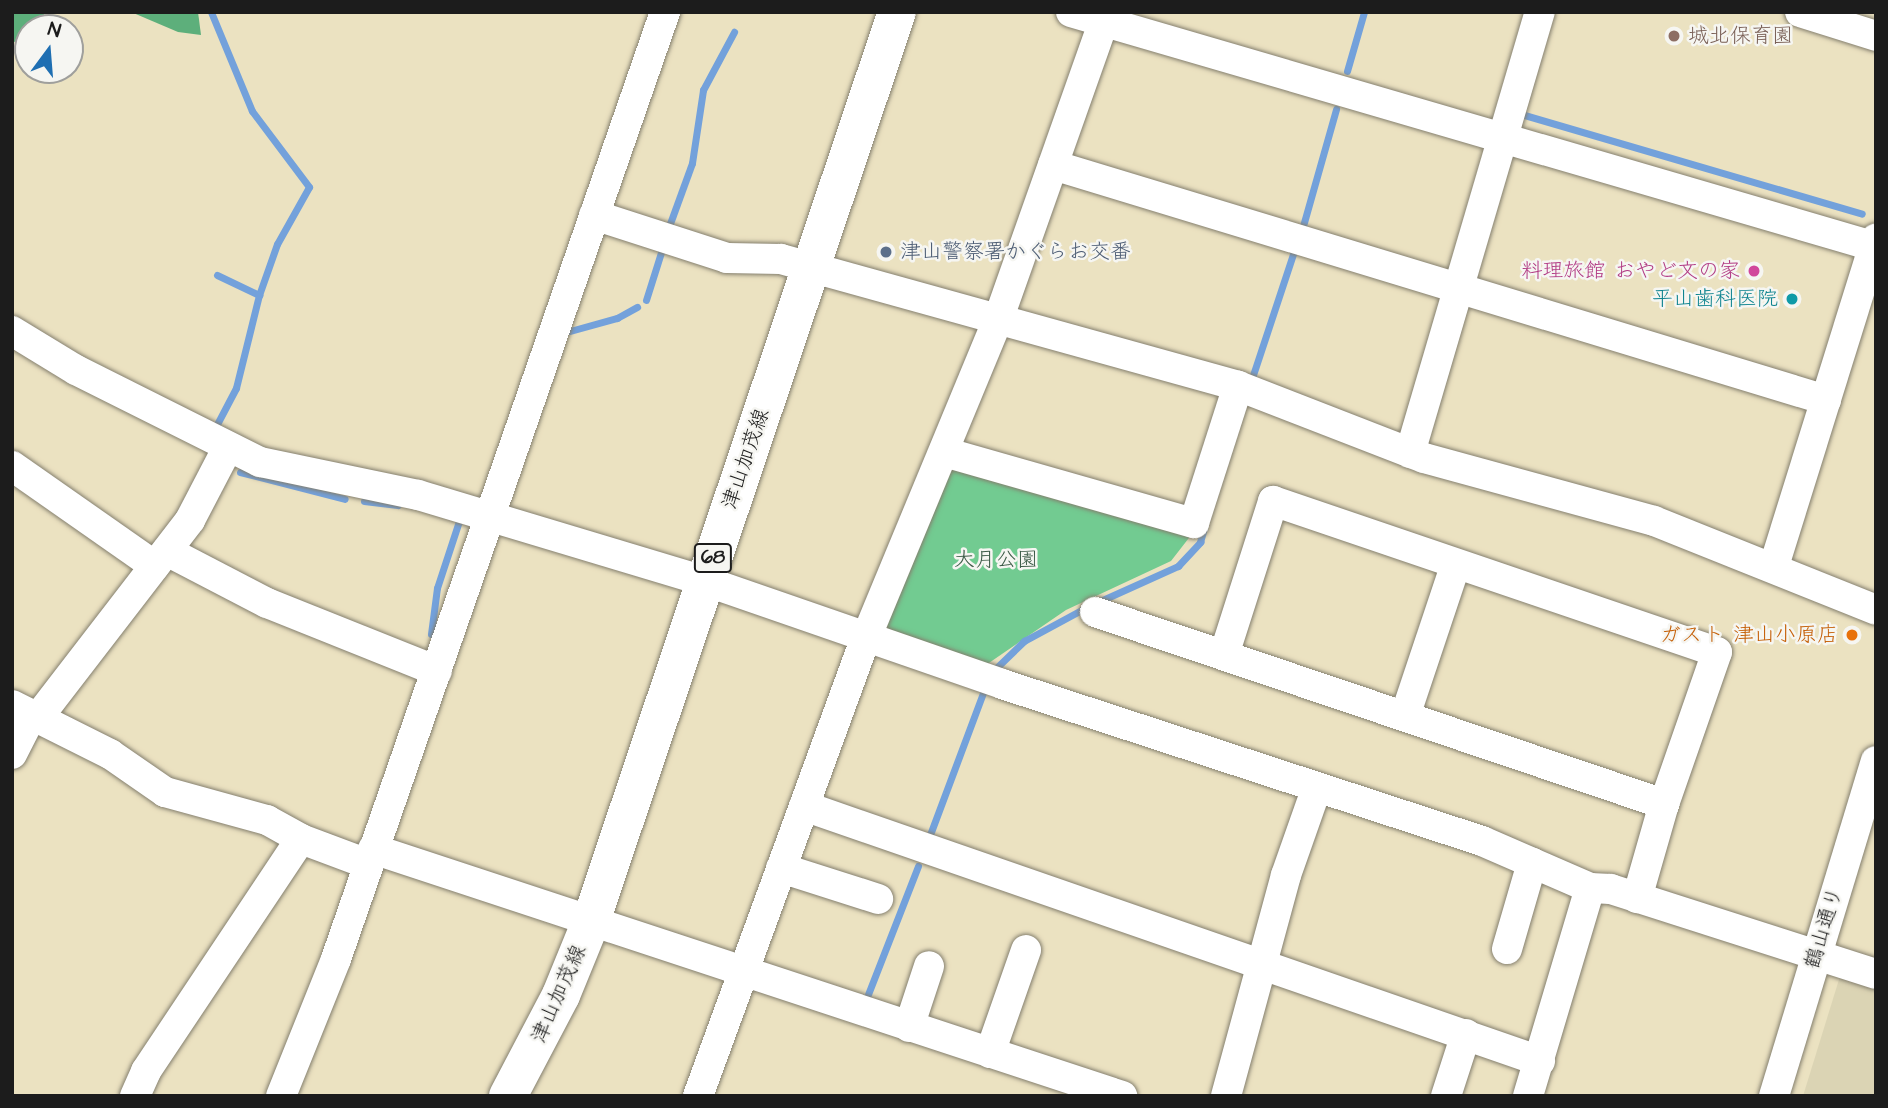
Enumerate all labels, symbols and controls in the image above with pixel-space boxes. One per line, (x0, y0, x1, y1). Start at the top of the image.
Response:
north arrow (14, 14, 84, 84)
text: N (45, 16, 64, 45)
place label: 城北保育園 (1688, 23, 1793, 49)
marker: 城北保育園 (1666, 28, 1682, 44)
place label: 津山警察署かぐらお交番 (900, 239, 1131, 265)
marker: 津山警察署かぐらお交番 (878, 244, 894, 260)
place label: 料理旅館 おやど文の家 (1522, 258, 1740, 284)
marker: 料理旅館 おやど文の家 (1746, 263, 1762, 279)
place label: 平山歯科医院 (1652, 286, 1778, 312)
marker: 平山歯科医院 (1784, 291, 1800, 307)
street label: 津山加茂線 (717, 405, 775, 513)
road number: 68 (694, 542, 732, 573)
park label: 大月公園 (954, 547, 1038, 573)
place label: ガスト 津山小原店 (1662, 622, 1838, 648)
marker: ガスト 津山小原店 (1844, 627, 1860, 643)
street label: 鶴山通り (1800, 884, 1848, 972)
street label: 津山加茂線 (526, 941, 592, 1047)

